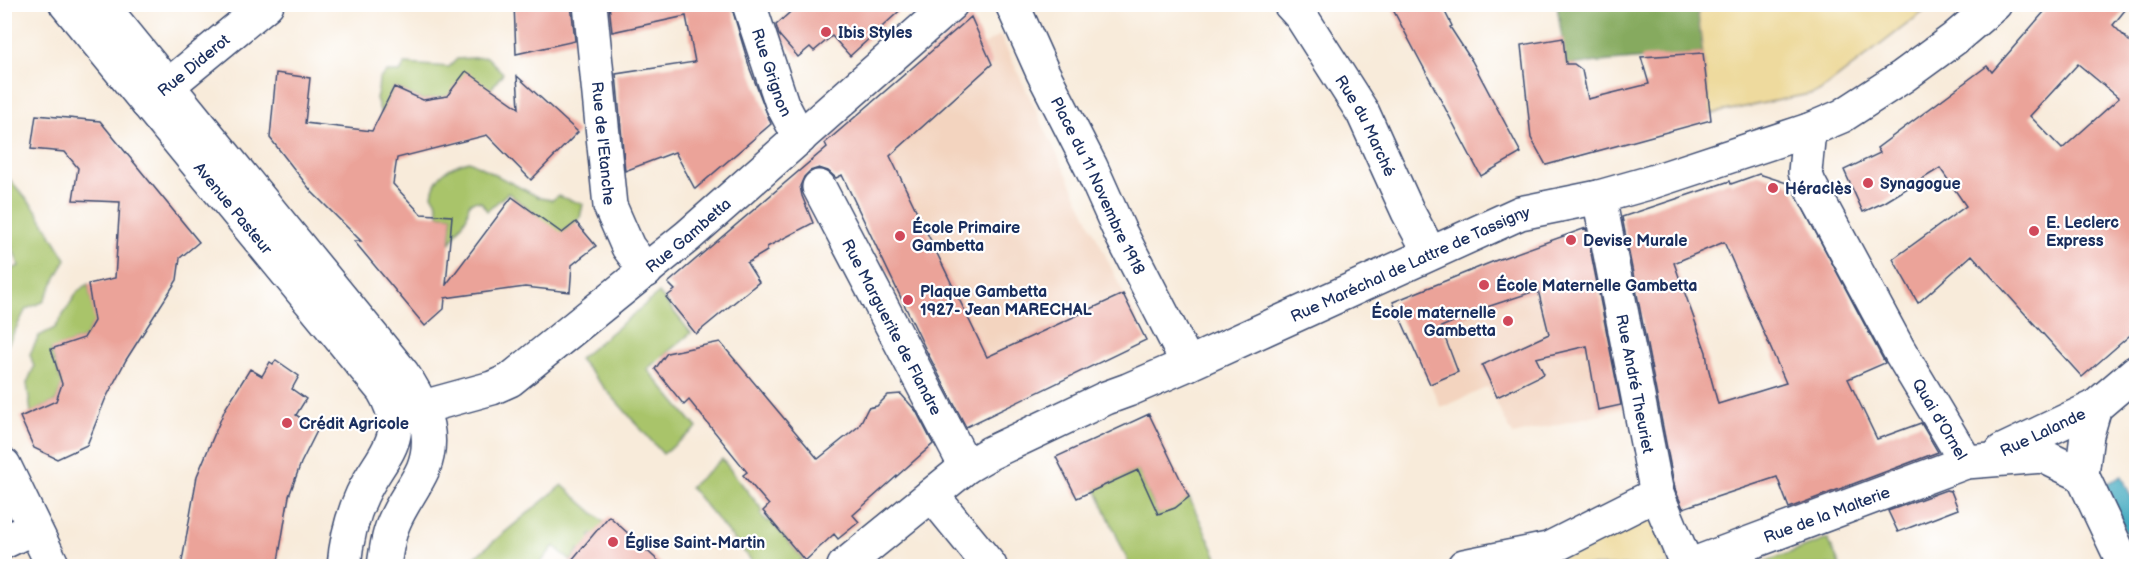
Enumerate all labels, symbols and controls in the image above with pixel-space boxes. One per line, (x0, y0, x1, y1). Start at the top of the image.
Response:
place label: Ibis Styles (838, 24, 913, 43)
marker: Ibis Styles (819, 25, 833, 39)
street label: Rue Grignon (747, 26, 795, 120)
street label: Rue Diderot (154, 31, 234, 101)
street label: Rue du Marché (1330, 72, 1399, 180)
street label: Rue de l'Etanche (587, 81, 618, 207)
street label: Place du 11 Novembre 1918 (1046, 94, 1148, 278)
street label: Avenue Pasteur (189, 159, 276, 259)
place label: Synagogue (1880, 175, 1961, 194)
marker: Synagogue (1861, 176, 1875, 190)
place label: Héraclès (1785, 180, 1852, 199)
marker: Héraclès (1766, 181, 1780, 195)
street label: Rue Gambetta (642, 195, 735, 277)
street label: Rue Maréchal de Lattre de Tassigny (1288, 203, 1532, 327)
place label: E. Leclerc Express (2046, 214, 2119, 251)
place label: École Primaire Gambetta (912, 216, 1020, 256)
marker: E. Leclerc Express (2027, 224, 2041, 238)
marker: École Primaire Gambetta (893, 229, 907, 243)
place label: Devise Murale (1583, 232, 1687, 251)
marker: Devise Murale (1564, 233, 1578, 247)
street label: Rue Marguerite de Flandre (837, 236, 945, 419)
place label: École Maternelle Gambetta (1496, 274, 1698, 296)
marker: École Maternelle Gambetta (1477, 278, 1491, 292)
place label: Plaque Gambetta 1927- Jean MARECHAL (920, 283, 1092, 320)
marker: Plaque Gambetta 1927- Jean MARECHAL (901, 293, 915, 307)
place label: École maternelle Gambetta (1371, 301, 1496, 341)
street label: Rue André Theuriet (1611, 313, 1657, 455)
marker: École maternelle Gambetta (1501, 314, 1515, 328)
street label: Quai d'Ornel (1907, 376, 1971, 464)
street label: Rue Lalande (1998, 405, 2089, 461)
place label: Crédit Agricole (299, 415, 409, 434)
marker: Crédit Agricole (280, 416, 294, 430)
street label: Rue de la Malterie (1761, 483, 1893, 548)
place label: Église Saint-Martin (625, 531, 765, 553)
marker: Église Saint-Martin (606, 535, 620, 549)

